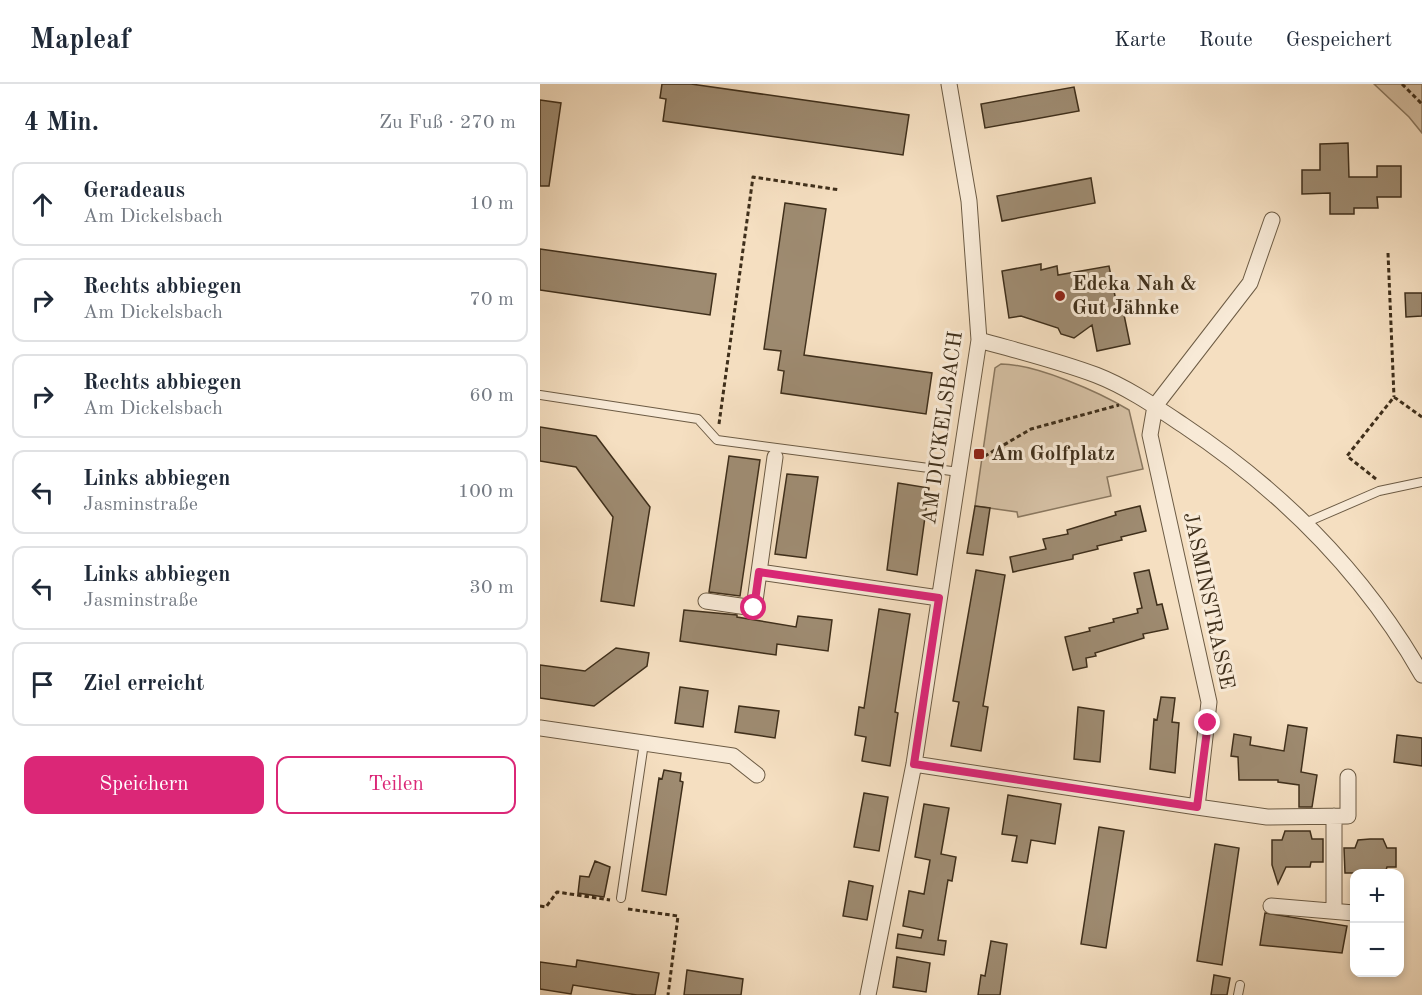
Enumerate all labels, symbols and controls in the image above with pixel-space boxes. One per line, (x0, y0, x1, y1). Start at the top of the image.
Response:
text: Mapleaf (30, 27, 130, 55)
text: Karte (1114, 30, 1166, 51)
text: Route (1199, 30, 1253, 51)
text: Gespeichert (1286, 30, 1392, 51)
text: 4 Min. (24, 110, 99, 136)
text: Zu Fuß · 270 m (379, 113, 516, 133)
text: Geradeaus (83, 180, 185, 202)
icon: ahead (26, 188, 59, 221)
text: 10 m (469, 194, 514, 214)
text: Am Dickelsbach (83, 207, 223, 227)
place label: Edeka Nah & Gut Jähnke (1072, 274, 1197, 319)
text: Rechts abbiegen (83, 276, 242, 298)
icon: right (26, 284, 59, 317)
marker: Edeka Nah & Gut Jähnke (1053, 289, 1067, 303)
text: 70 m (469, 290, 514, 310)
text: Am Dickelsbach (83, 303, 223, 323)
street label: AM DICKELSBACH (919, 330, 967, 526)
text: Rechts abbiegen (83, 372, 242, 394)
icon: right (26, 380, 59, 413)
text: 60 m (469, 386, 514, 406)
text: Am Dickelsbach (83, 399, 223, 419)
place label: Am Golfplatz (991, 444, 1115, 465)
marker: Am Golfplatz (972, 447, 986, 461)
text: Links abbiegen (83, 468, 231, 490)
icon: left (26, 476, 59, 509)
text: 100 m (458, 482, 514, 502)
text: Jasminstraße (83, 495, 198, 515)
street label: JASMINSTRASSE (1179, 510, 1237, 692)
text: Links abbiegen (83, 564, 231, 586)
icon: left (26, 572, 59, 605)
text: 30 m (469, 578, 514, 598)
text: Jasminstraße (83, 591, 198, 611)
route start (740, 594, 766, 620)
icon: arrive (26, 668, 59, 701)
text: Ziel erreicht (83, 673, 204, 695)
route end (1194, 709, 1220, 735)
button: Speichern (24, 756, 264, 814)
button: Teilen (276, 756, 516, 814)
map controls (1350, 869, 1404, 977)
button: + (1350, 869, 1404, 923)
button: − (1350, 923, 1404, 977)

